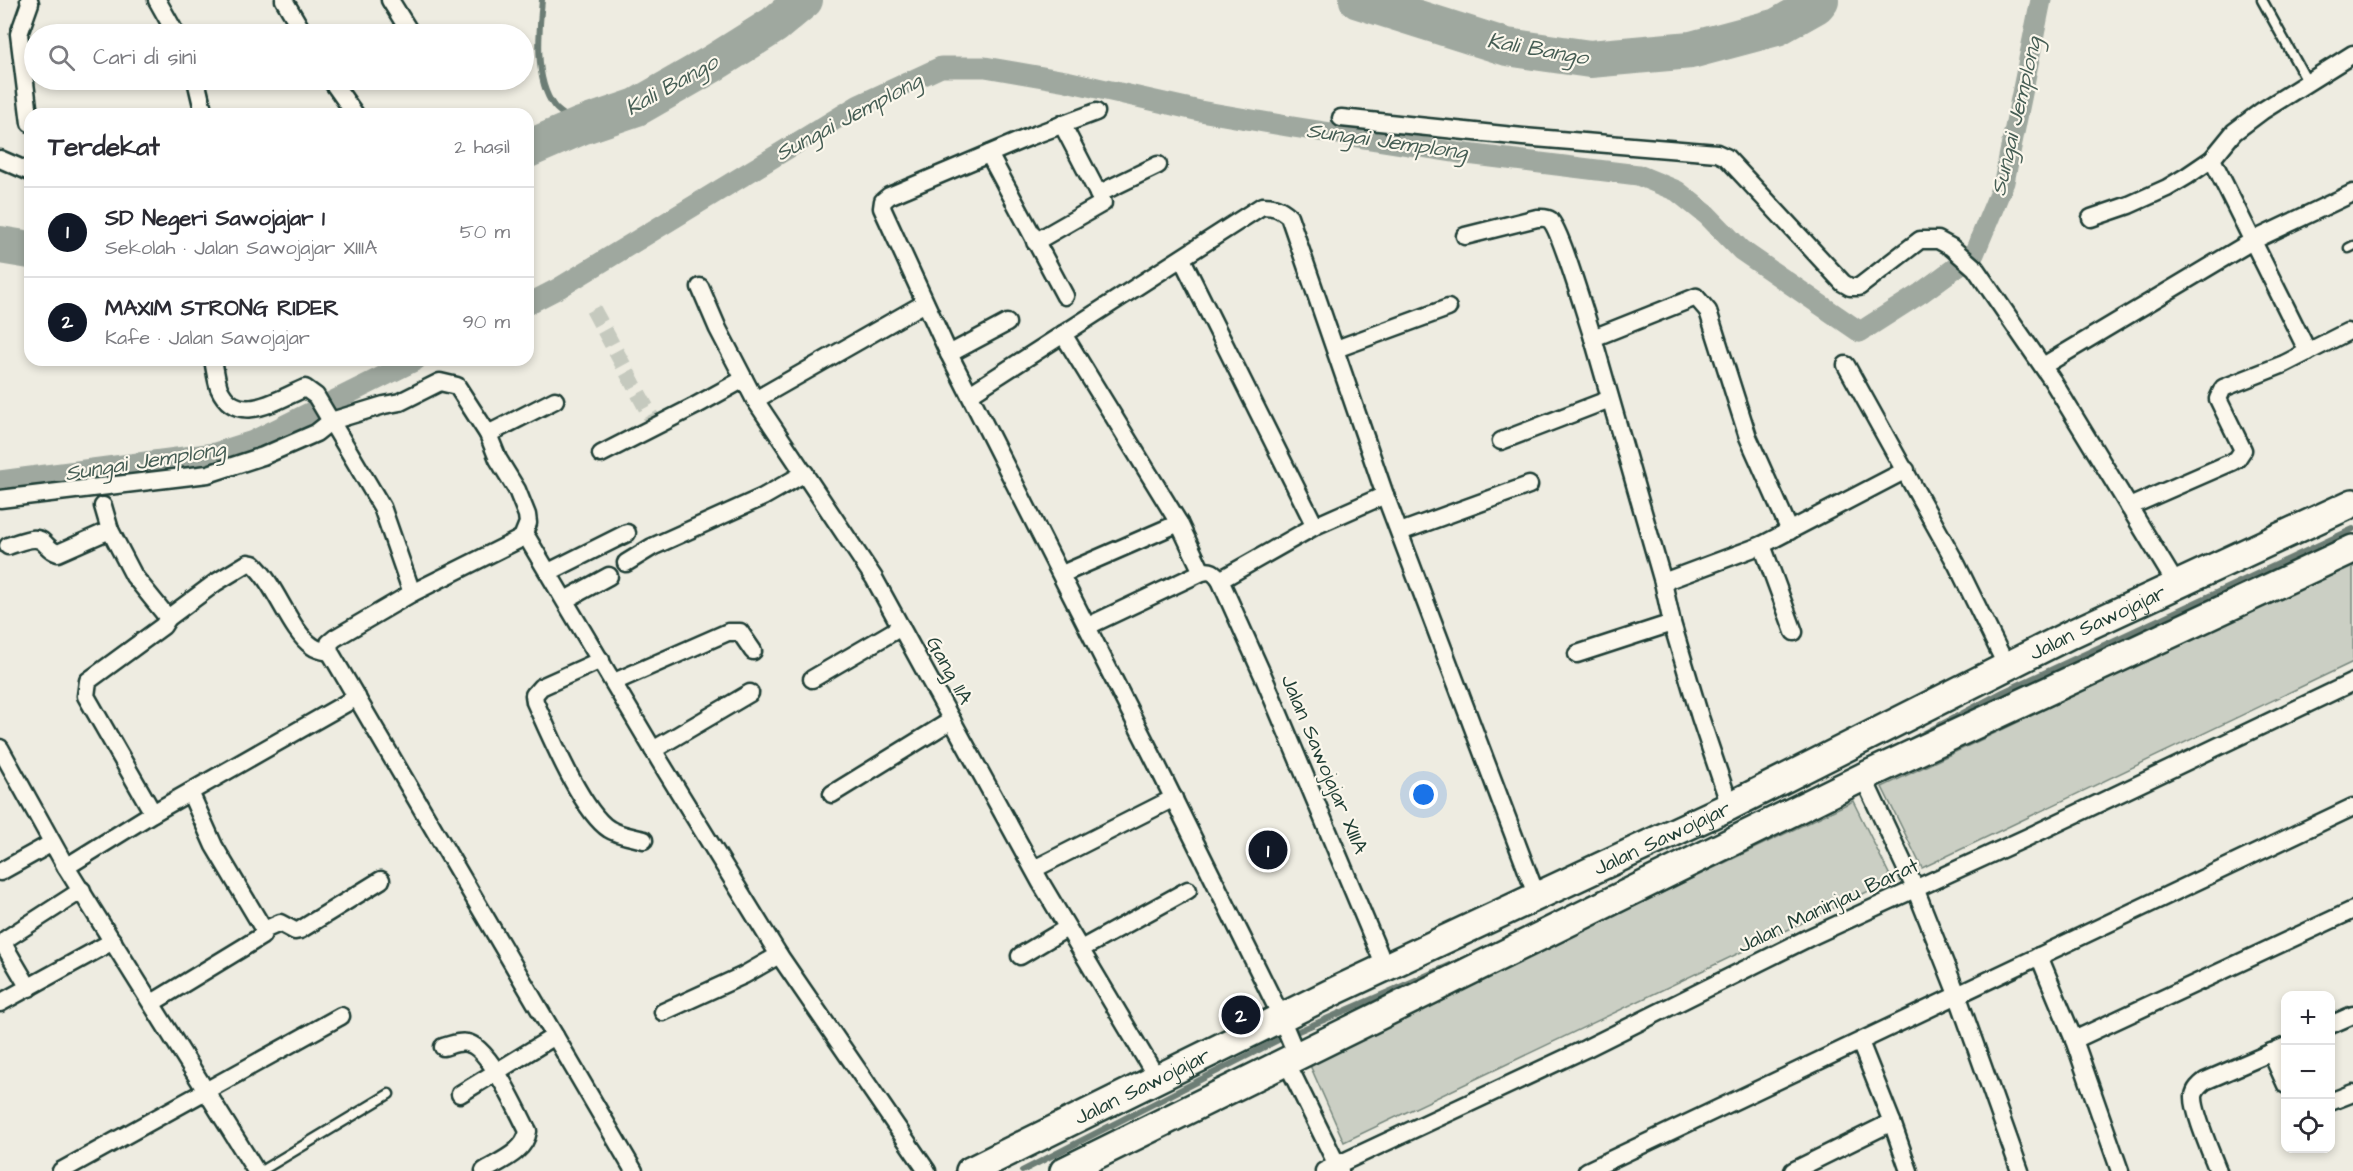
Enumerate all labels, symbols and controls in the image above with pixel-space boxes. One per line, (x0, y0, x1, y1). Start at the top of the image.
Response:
search box (24, 24, 534, 90)
water label: Kali Bango (1485, 25, 1592, 75)
water label: Sungai Jemplong (1983, 32, 2051, 199)
icon: search (45, 41, 78, 74)
text: Cari di sini (93, 42, 196, 73)
water label: Kali Bango (620, 46, 726, 124)
water label: Sungai Jemplong (770, 65, 929, 170)
water label: Sungai Jemplong (1304, 115, 1471, 169)
text: Terdekat (48, 129, 160, 165)
text: 2 hasil (454, 133, 510, 161)
text: SD Negeri Sawojajar 1 (105, 203, 325, 234)
text: 1 (66, 218, 69, 246)
text: 50 m (460, 218, 510, 246)
text: Sekolah · Jalan Sawojajar XIIIA (105, 234, 377, 262)
text: MAXIM STRONG RIDER (105, 293, 339, 324)
text: 2 (62, 308, 73, 336)
text: 90 m (462, 308, 510, 336)
text: Kafe · Jalan Sawojajar (105, 324, 310, 352)
water label: Sungai Jemplong (63, 433, 229, 490)
street label: Jalan Sawojajar (2024, 578, 2171, 668)
street label: Gang 11A (917, 631, 980, 711)
street label: Jalan Sawojajar XIIIA (1274, 670, 1376, 859)
your location (1409, 780, 1438, 809)
street label: Jalan Sawojajar (1589, 794, 1736, 883)
pin: 1 (1248, 828, 1288, 872)
street label: Jalan Maninjau Barat (1733, 851, 1924, 960)
map controls (2281, 991, 2335, 1153)
button: + (2281, 991, 2335, 1045)
pin: 2 (1222, 992, 1260, 1038)
street label: Jalan Sawojajar (1070, 1041, 1216, 1132)
button: − (2281, 1045, 2335, 1099)
button: locate (2281, 1099, 2335, 1153)

